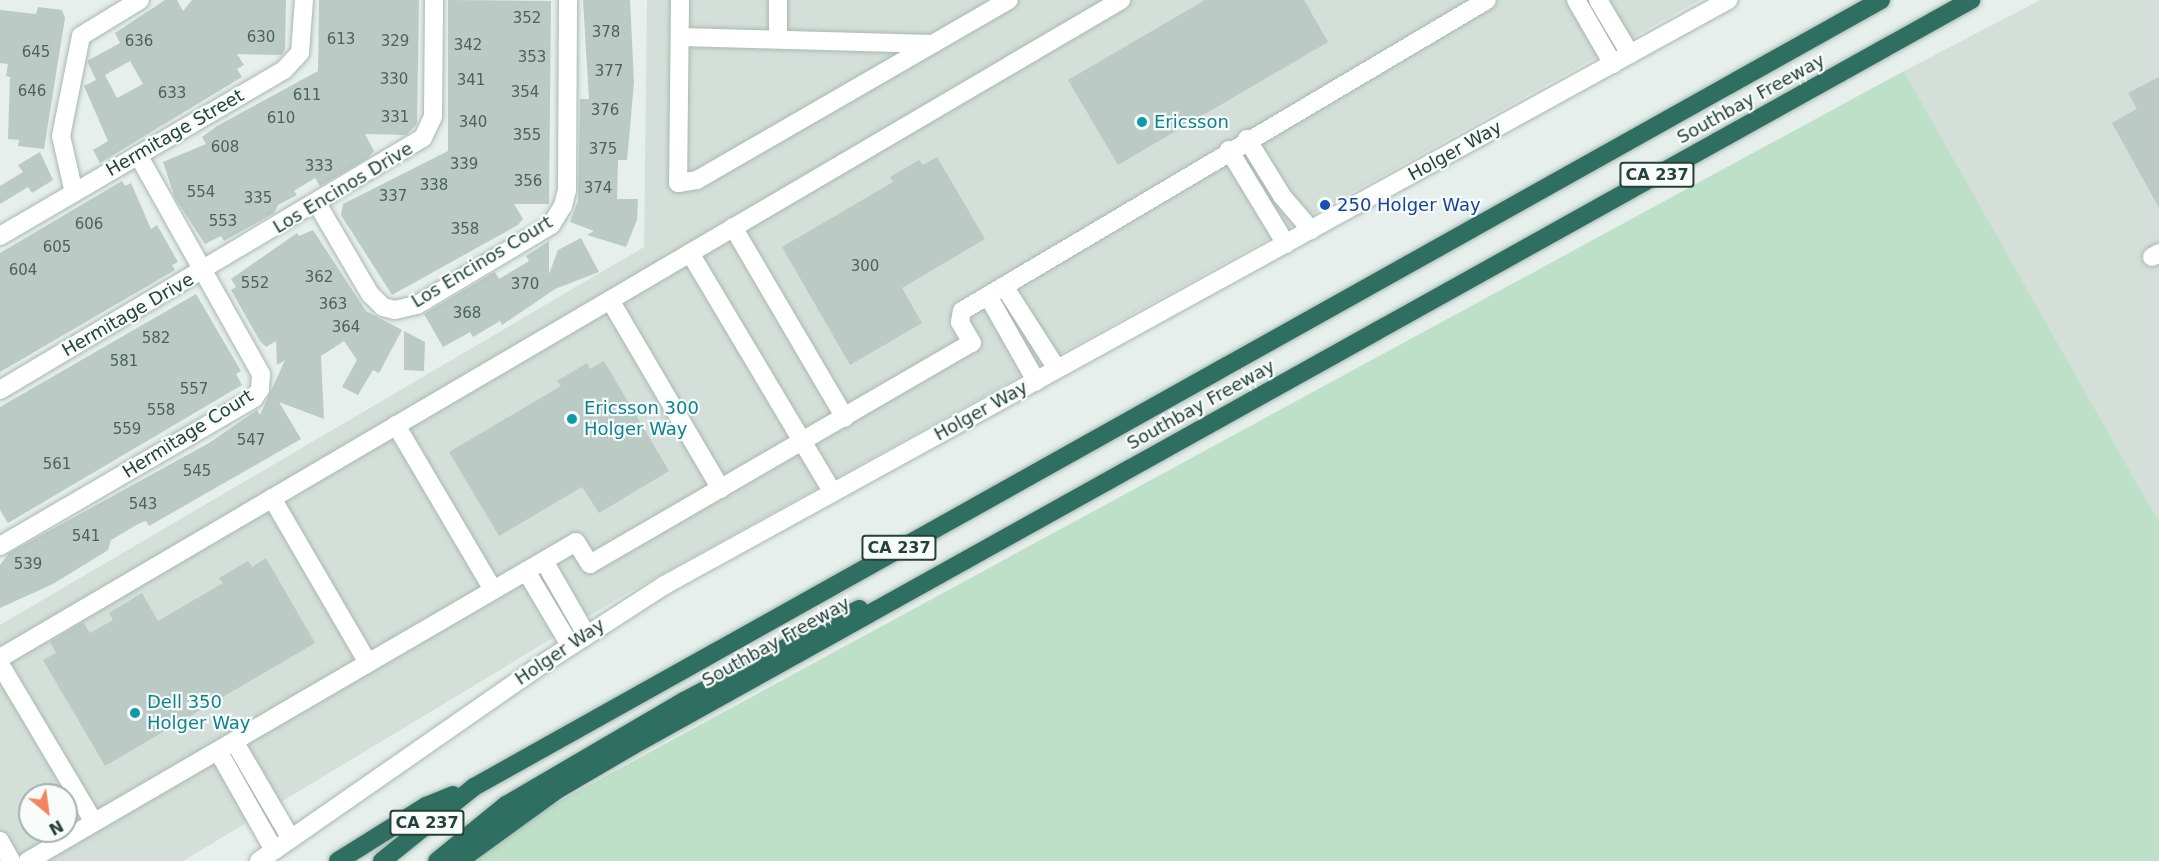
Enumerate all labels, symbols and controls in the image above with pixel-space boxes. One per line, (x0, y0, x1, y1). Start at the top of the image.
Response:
house number: 352 (513, 10, 541, 28)
house number: 378 (592, 24, 620, 42)
house number: 630 (247, 29, 275, 47)
house number: 613 (327, 31, 355, 49)
house number: 636 (125, 33, 153, 51)
house number: 329 (381, 33, 409, 51)
house number: 342 (454, 37, 482, 55)
house number: 645 (22, 44, 50, 62)
house number: 353 (518, 49, 546, 67)
street label: Southbay Freeway (1673, 49, 1829, 149)
house number: 377 (595, 63, 623, 81)
house number: 330 (380, 71, 408, 89)
house number: 341 (457, 72, 485, 90)
house number: 646 (18, 83, 46, 101)
house number: 354 (511, 84, 539, 102)
street label: Hermitage Street (102, 85, 248, 181)
house number: 633 (158, 85, 186, 103)
house number: 611 (293, 87, 321, 105)
house number: 376 (591, 102, 619, 120)
house number: 331 (381, 109, 409, 127)
house number: 610 (267, 110, 295, 128)
place label: Ericsson (1154, 111, 1229, 133)
house number: 340 (459, 114, 487, 132)
marker: Ericsson (1135, 115, 1149, 129)
street label: Holger Way (1405, 116, 1505, 186)
house number: 355 (513, 127, 541, 145)
street label: Los Encinos Drive (269, 138, 417, 238)
house number: 608 (211, 139, 239, 157)
house number: 375 (589, 141, 617, 159)
house number: 339 (450, 156, 478, 174)
house number: 333 (305, 158, 333, 176)
road number: CA 237 (1618, 162, 1696, 188)
house number: 356 (514, 173, 542, 191)
house number: 338 (420, 177, 448, 195)
house number: 374 (584, 180, 612, 198)
house number: 554 (187, 184, 215, 202)
house number: 337 (379, 188, 407, 206)
house number: 335 (244, 190, 272, 208)
place label: 250 Holger Way (1337, 194, 1481, 216)
marker: 250 Holger Way (1318, 198, 1332, 212)
street label: Los Encinos Court (408, 211, 556, 313)
house number: 553 (209, 213, 237, 231)
house number: 606 (75, 216, 103, 234)
house number: 358 (451, 221, 479, 239)
house number: 605 (43, 239, 71, 257)
house number: 300 (851, 258, 879, 276)
house number: 604 (9, 262, 37, 280)
street label: Hermitage Drive (58, 269, 198, 361)
house number: 362 (305, 269, 333, 287)
house number: 552 (241, 275, 269, 293)
house number: 370 (511, 276, 539, 294)
house number: 363 (319, 296, 347, 314)
house number: 368 (453, 305, 481, 323)
house number: 364 (332, 319, 360, 337)
house number: 582 (142, 330, 170, 348)
house number: 581 (110, 353, 138, 371)
street label: Southbay Freeway (1123, 355, 1279, 455)
street label: Holger Way (931, 376, 1031, 446)
house number: 557 (180, 381, 208, 399)
street label: Hermitage Court (119, 385, 257, 483)
place label: Ericsson 300 Holger Way (584, 398, 699, 440)
house number: 558 (147, 402, 175, 420)
marker: Ericsson 300 Holger Way (565, 412, 579, 426)
house number: 559 (113, 421, 141, 439)
house number: 547 (237, 432, 265, 450)
house number: 561 (43, 456, 71, 474)
house number: 545 (183, 463, 211, 481)
house number: 543 (129, 496, 157, 514)
house number: 541 (72, 528, 100, 546)
road number: CA 237 (860, 535, 938, 561)
house number: 539 (14, 556, 42, 574)
street label: Southbay Freeway (698, 592, 854, 692)
street label: Holger Way (511, 614, 609, 690)
place label: Dell 350 Holger Way (147, 692, 250, 734)
marker: Dell 350 Holger Way (128, 706, 142, 720)
north arrow (18, 783, 78, 843)
road number: CA 237 (388, 810, 466, 836)
text: N (46, 816, 66, 839)

